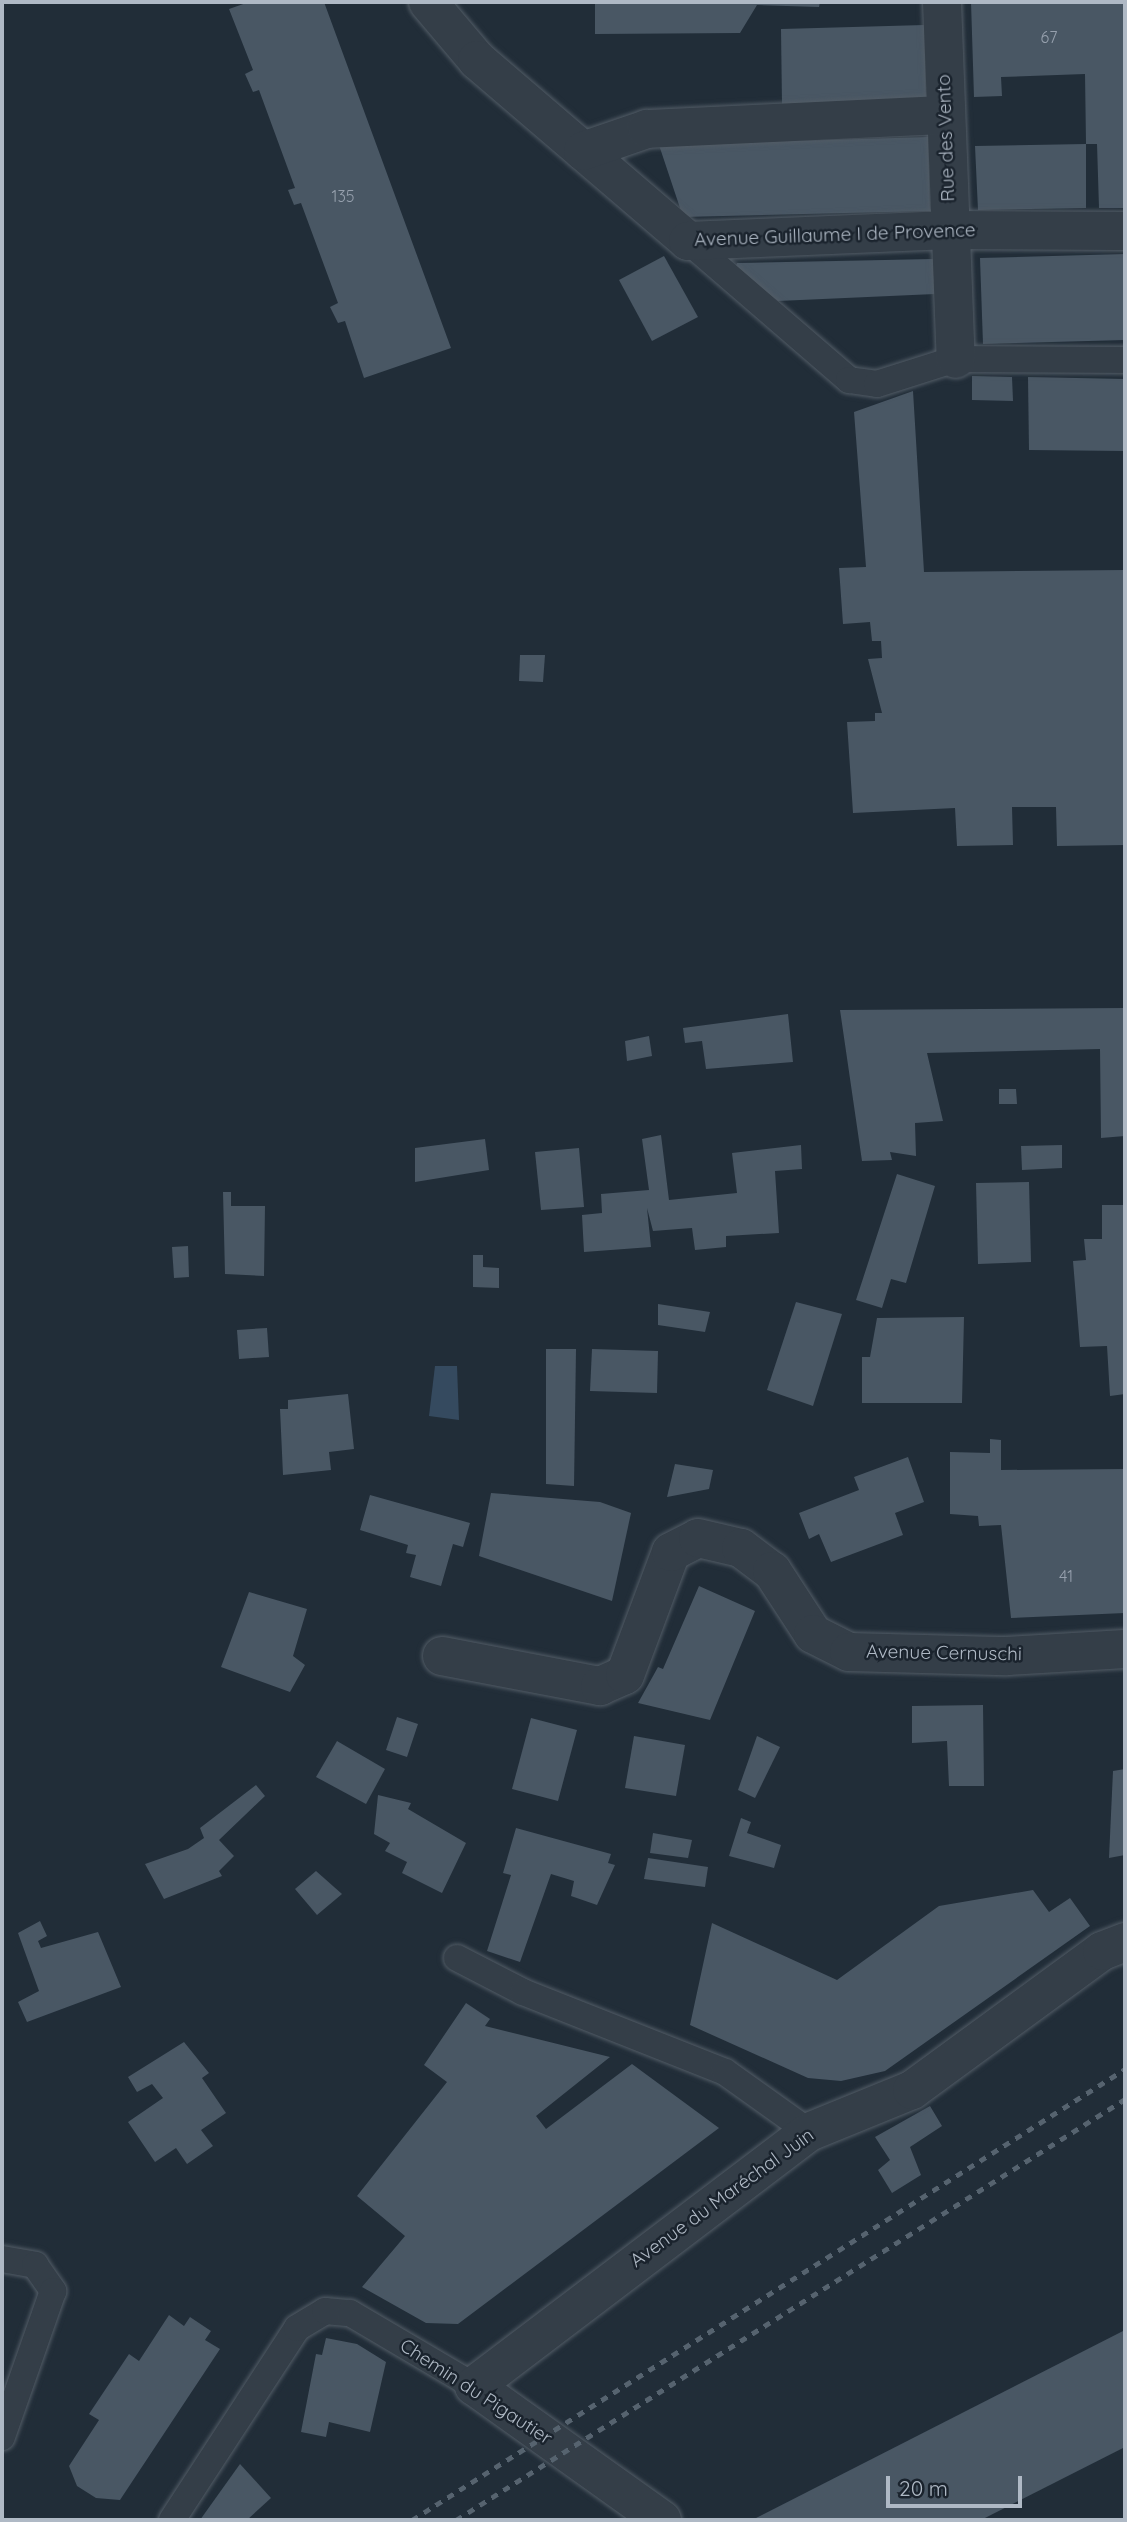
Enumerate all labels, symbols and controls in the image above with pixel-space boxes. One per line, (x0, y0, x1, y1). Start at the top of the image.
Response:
house number: 67 (1041, 27, 1057, 47)
street label: Rue des Vento (932, 74, 960, 202)
house number: 135 (331, 186, 355, 206)
street label: Avenue Guillaume I de Provence (694, 219, 976, 251)
house number: 41 (1059, 1566, 1073, 1586)
street label: Avenue Cernuschi (866, 1640, 1022, 1666)
street label: Avenue du Maréchal Juin (626, 2124, 818, 2272)
street label: Chemin du Pigautier (396, 2334, 556, 2450)
scale bar (889, 2462, 1026, 2506)
text: 20 m (899, 2475, 948, 2501)

